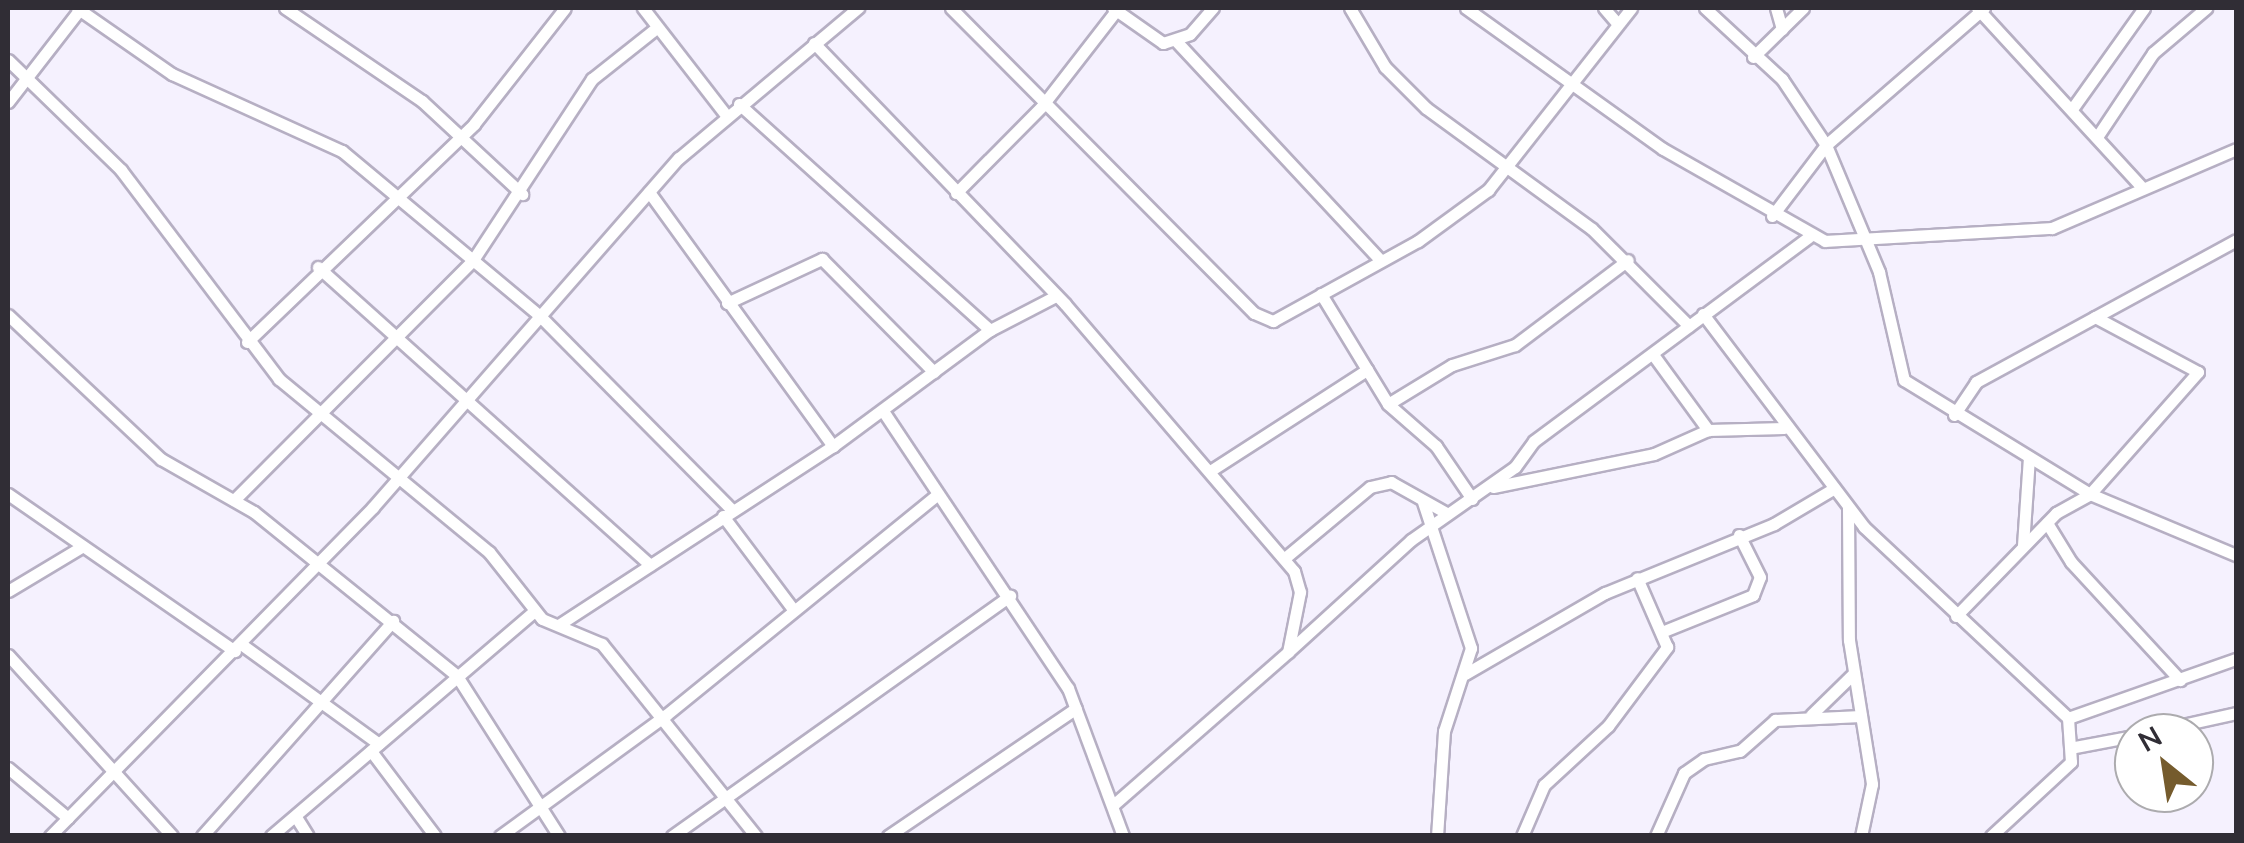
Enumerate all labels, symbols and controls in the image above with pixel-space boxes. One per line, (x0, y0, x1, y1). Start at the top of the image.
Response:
north arrow (2114, 713, 2214, 813)
text: N (2132, 718, 2168, 759)

